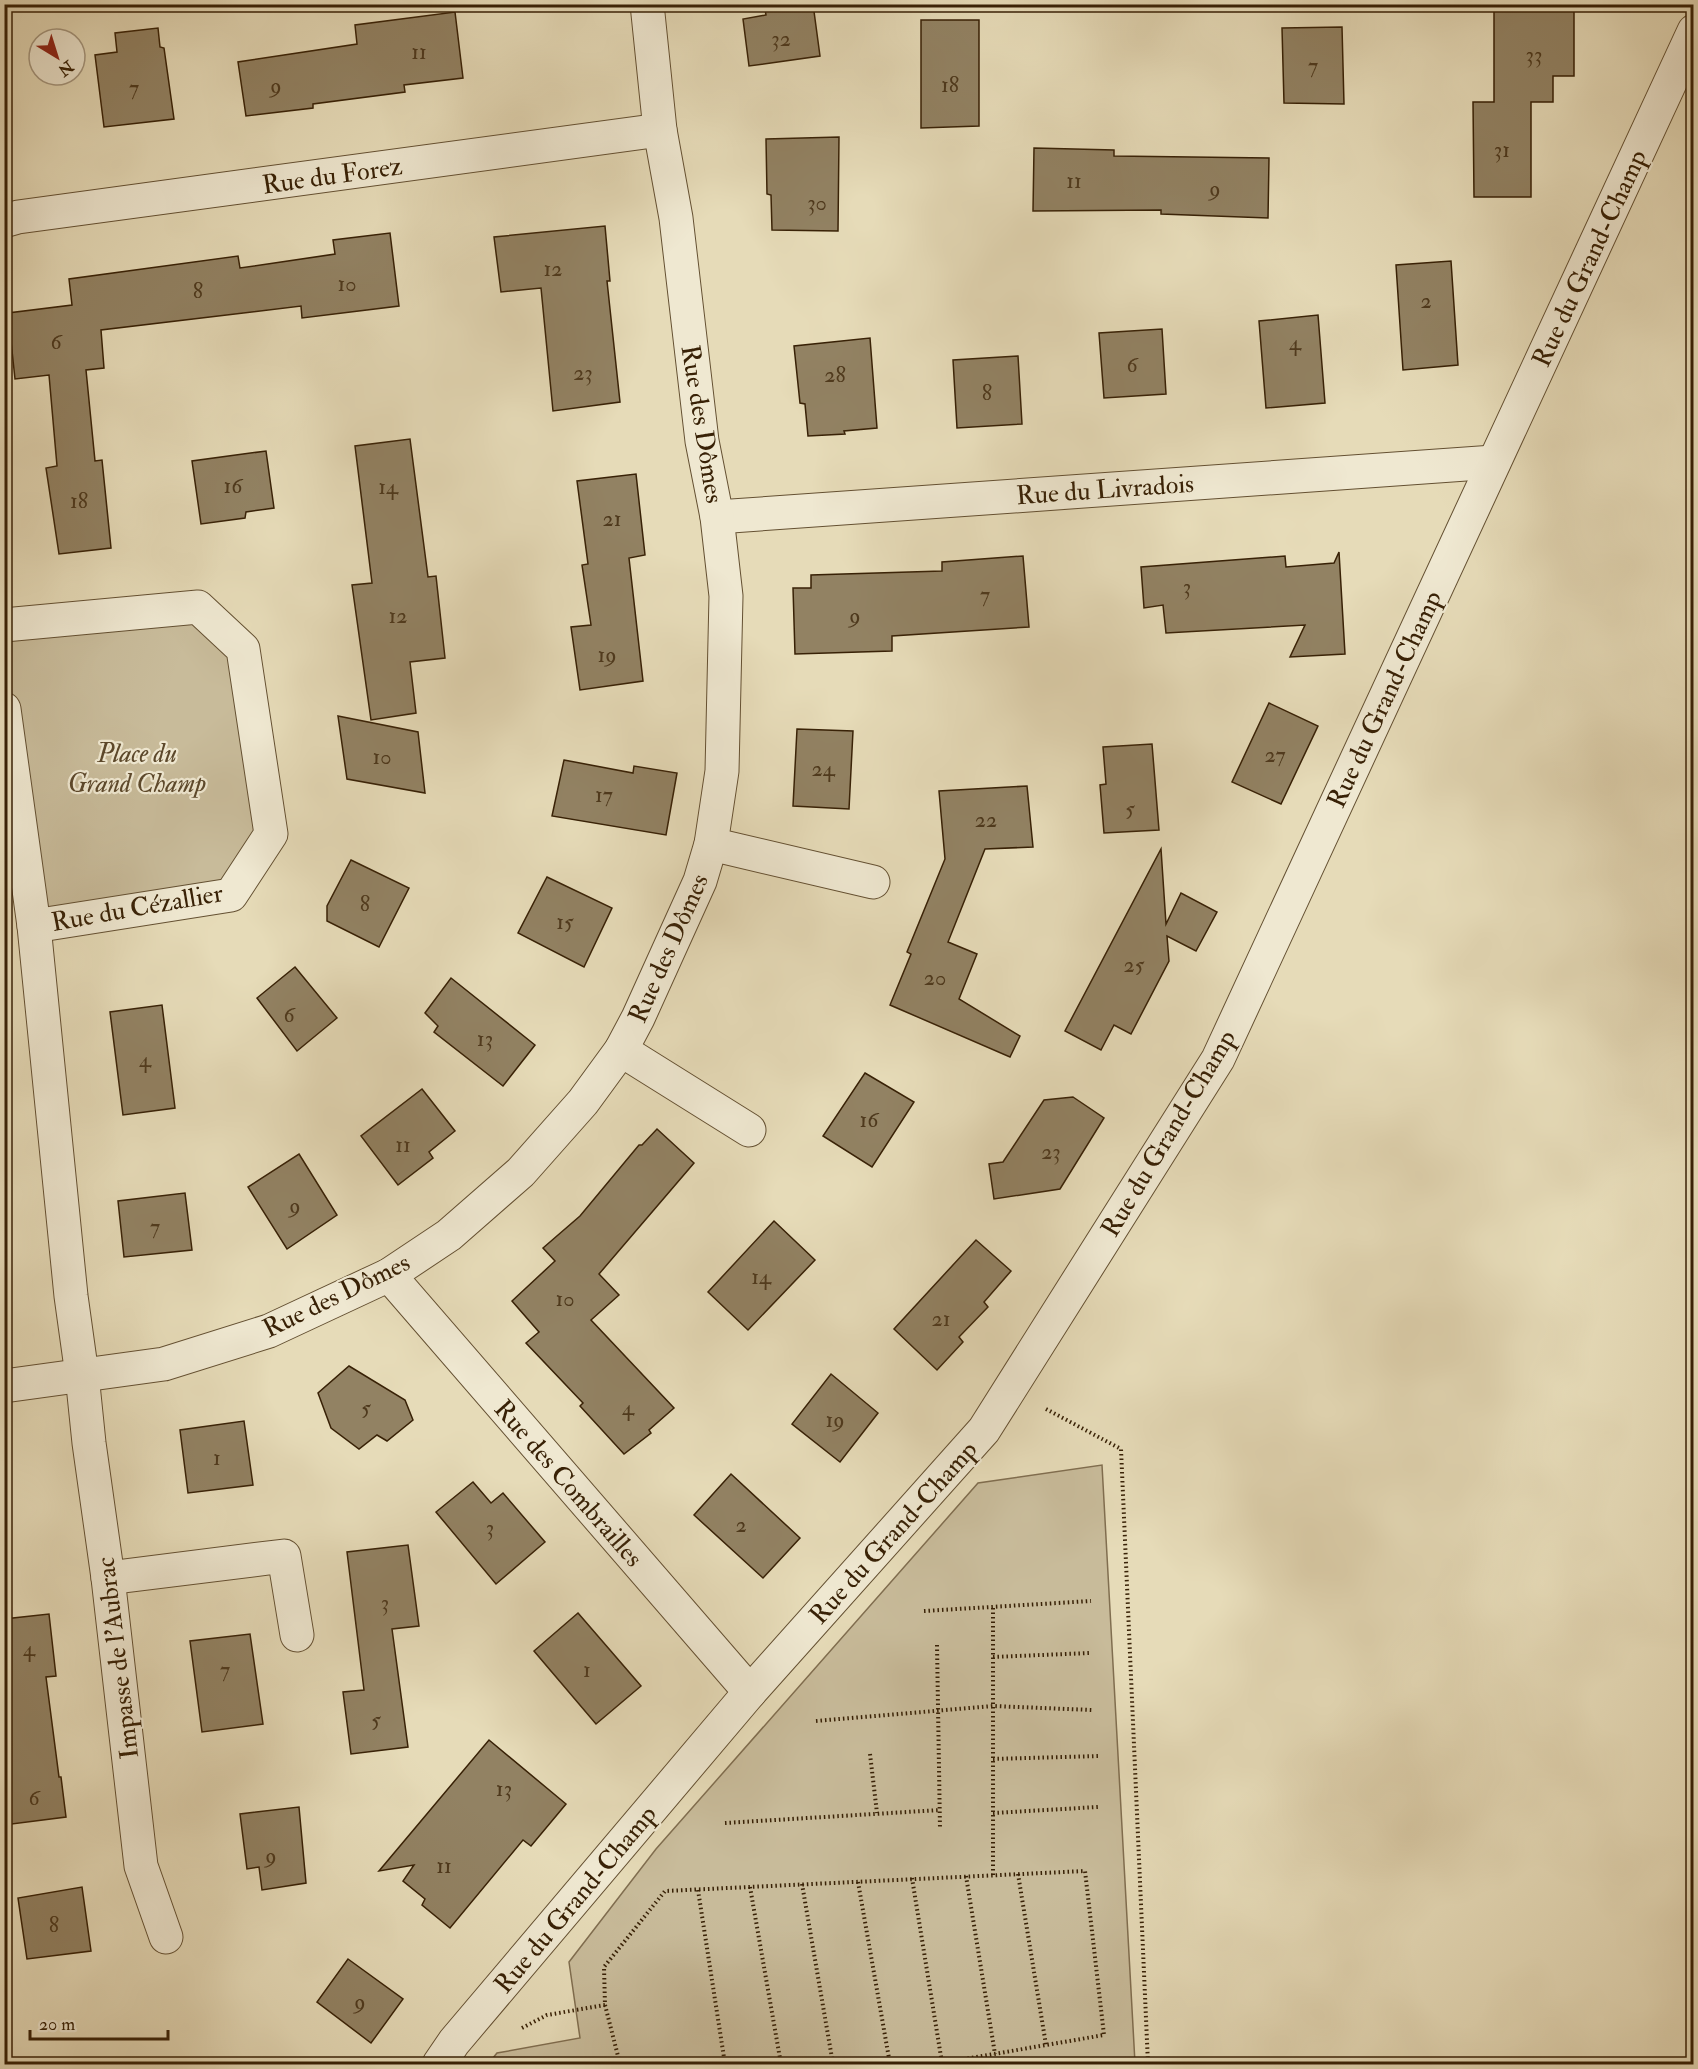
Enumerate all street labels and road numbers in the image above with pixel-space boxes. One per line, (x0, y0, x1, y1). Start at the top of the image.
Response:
street label: Rue du Grand-Champ (1526, 145, 1655, 372)
street label: Rue du Forez (260, 150, 405, 202)
street label: Rue des Dômes (674, 343, 730, 506)
street label: Rue du Livradois (1015, 468, 1195, 512)
street label: Rue du Grand-Champ (1321, 586, 1450, 813)
street label: Rue des Dômes (622, 869, 716, 1028)
street label: Rue du Cézallier (49, 877, 226, 939)
street label: Rue du Grand-Champ (1094, 1024, 1244, 1243)
street label: Rue des Dômes (258, 1246, 415, 1345)
street label: Rue des Combrailles (487, 1394, 650, 1574)
street label: Rue du Grand-Champ (803, 1434, 985, 1632)
street label: Impasse de l'Aubrac (90, 1555, 147, 1761)
street label: Rue du Grand-Champ (488, 1799, 665, 2001)

